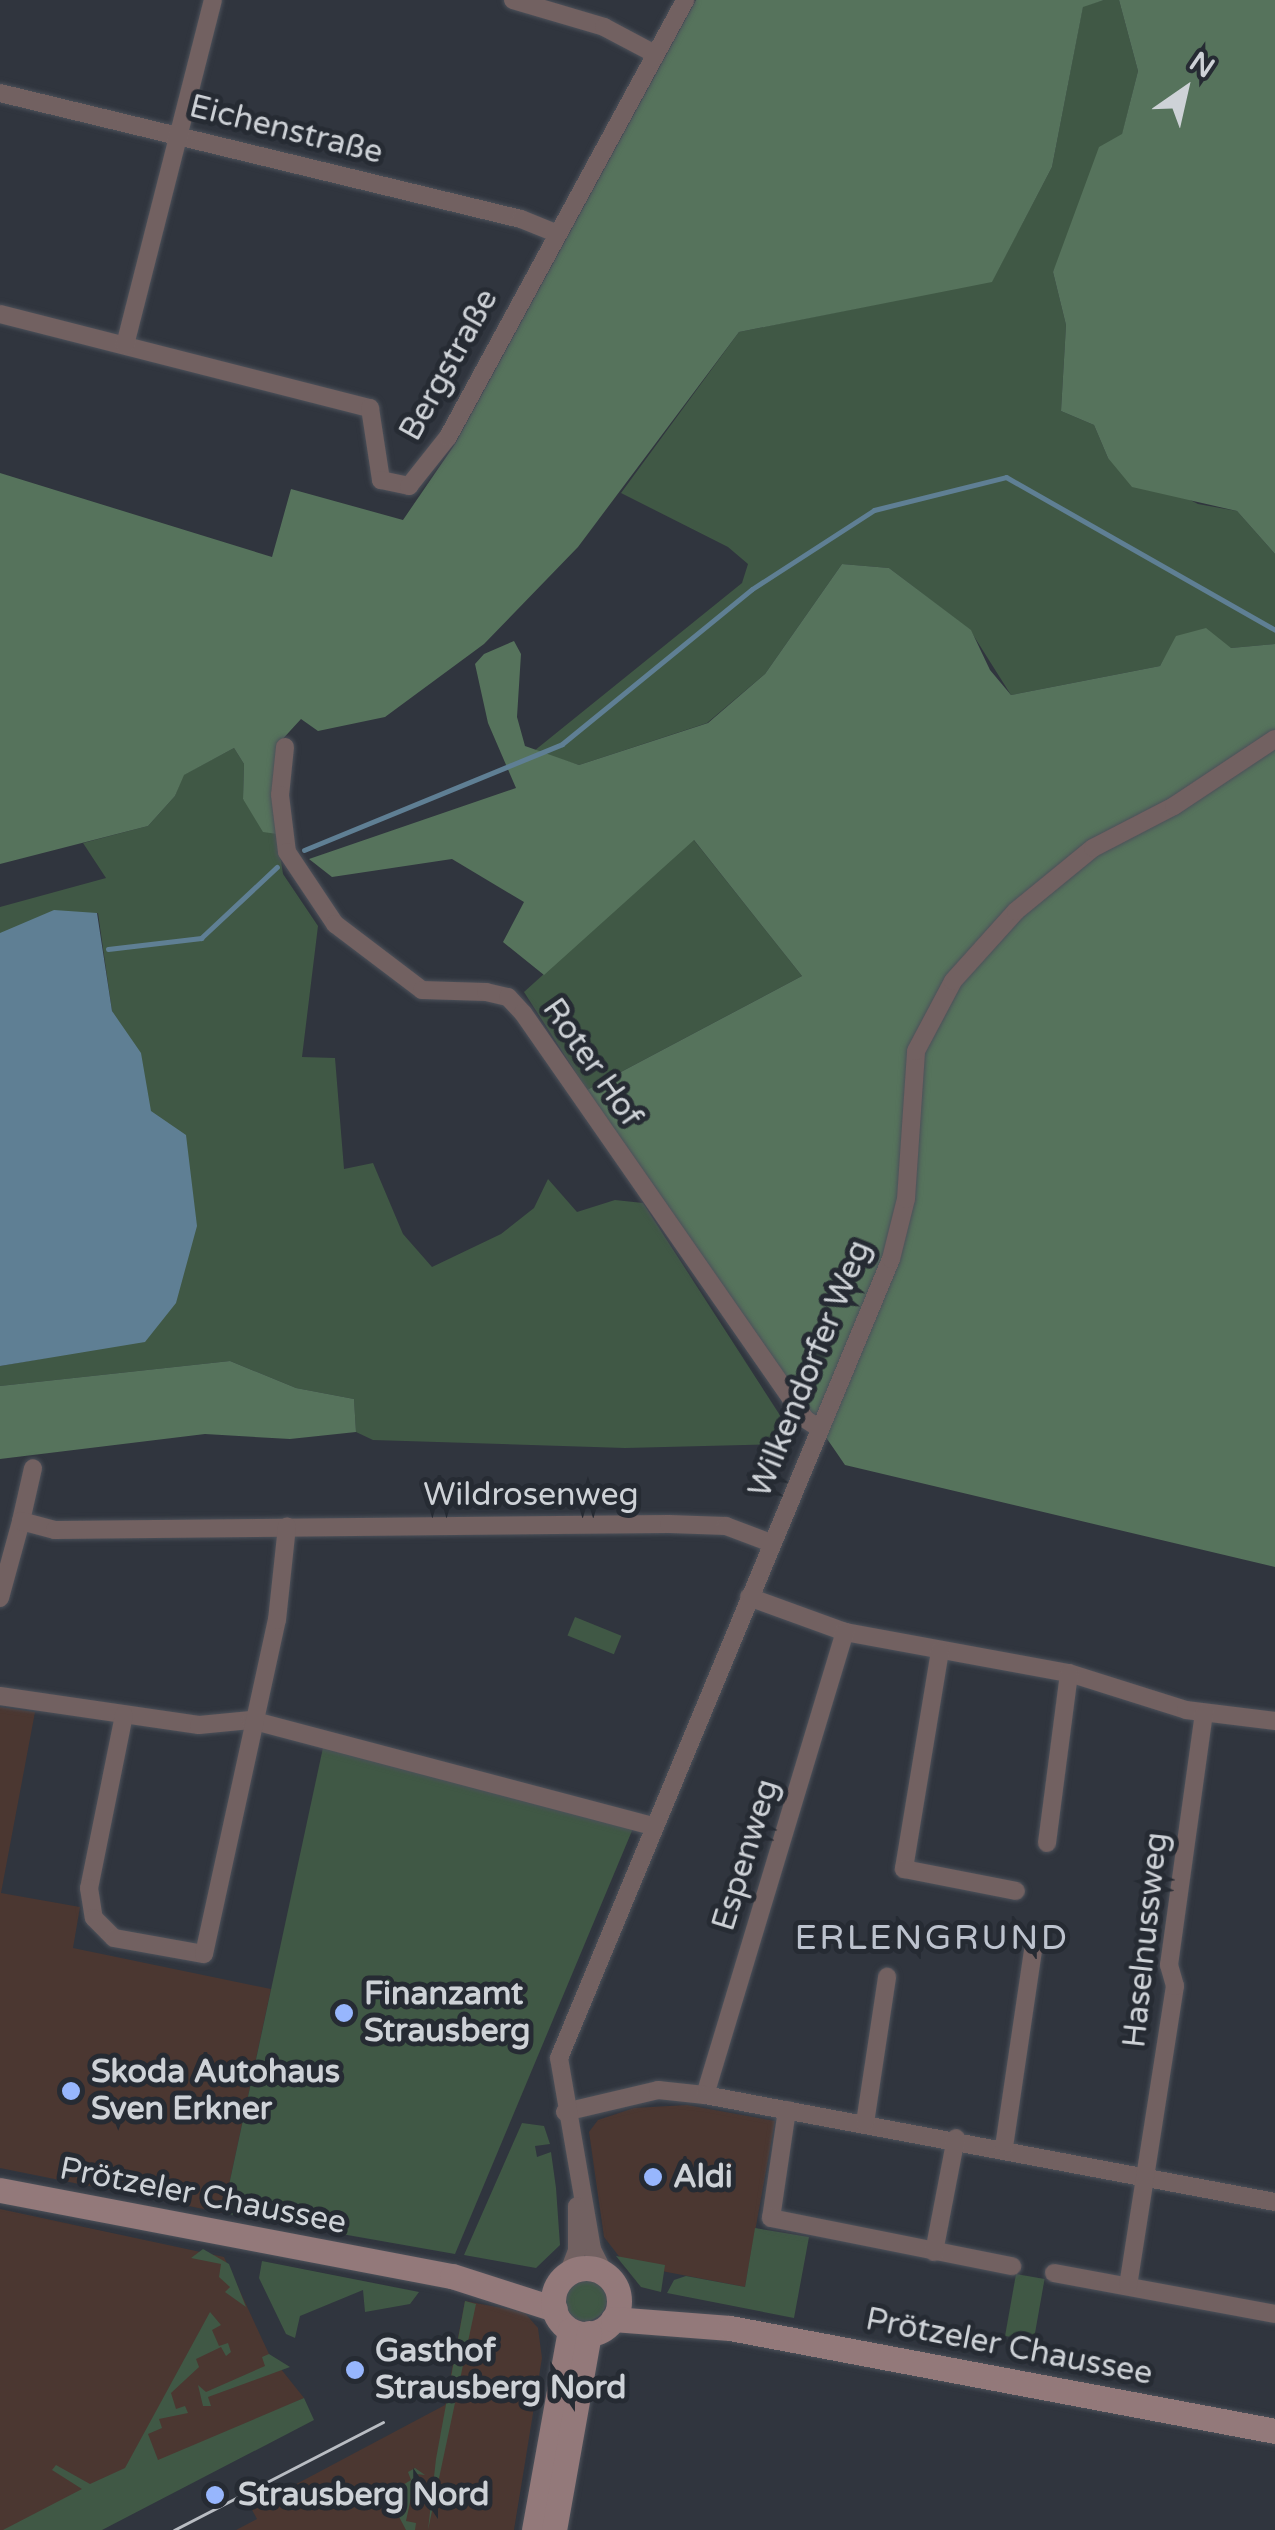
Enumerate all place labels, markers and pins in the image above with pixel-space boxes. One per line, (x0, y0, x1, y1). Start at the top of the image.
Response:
place label: Finanzamt Strausberg (364, 1976, 530, 2051)
marker: Finanzamt Strausberg (333, 2002, 355, 2024)
place label: Skoda Autohaus Sven Erkner (91, 2054, 340, 2129)
marker: Skoda Autohaus Sven Erkner (60, 2080, 82, 2102)
place label: Aldi (673, 2158, 733, 2196)
marker: Aldi (642, 2166, 664, 2188)
place label: Gasthof Strausberg Nord (375, 2333, 626, 2408)
marker: Gasthof Strausberg Nord (344, 2359, 366, 2381)
place label: Strausberg Nord (238, 2476, 489, 2514)
marker: Strausberg Nord (202, 2482, 228, 2508)

